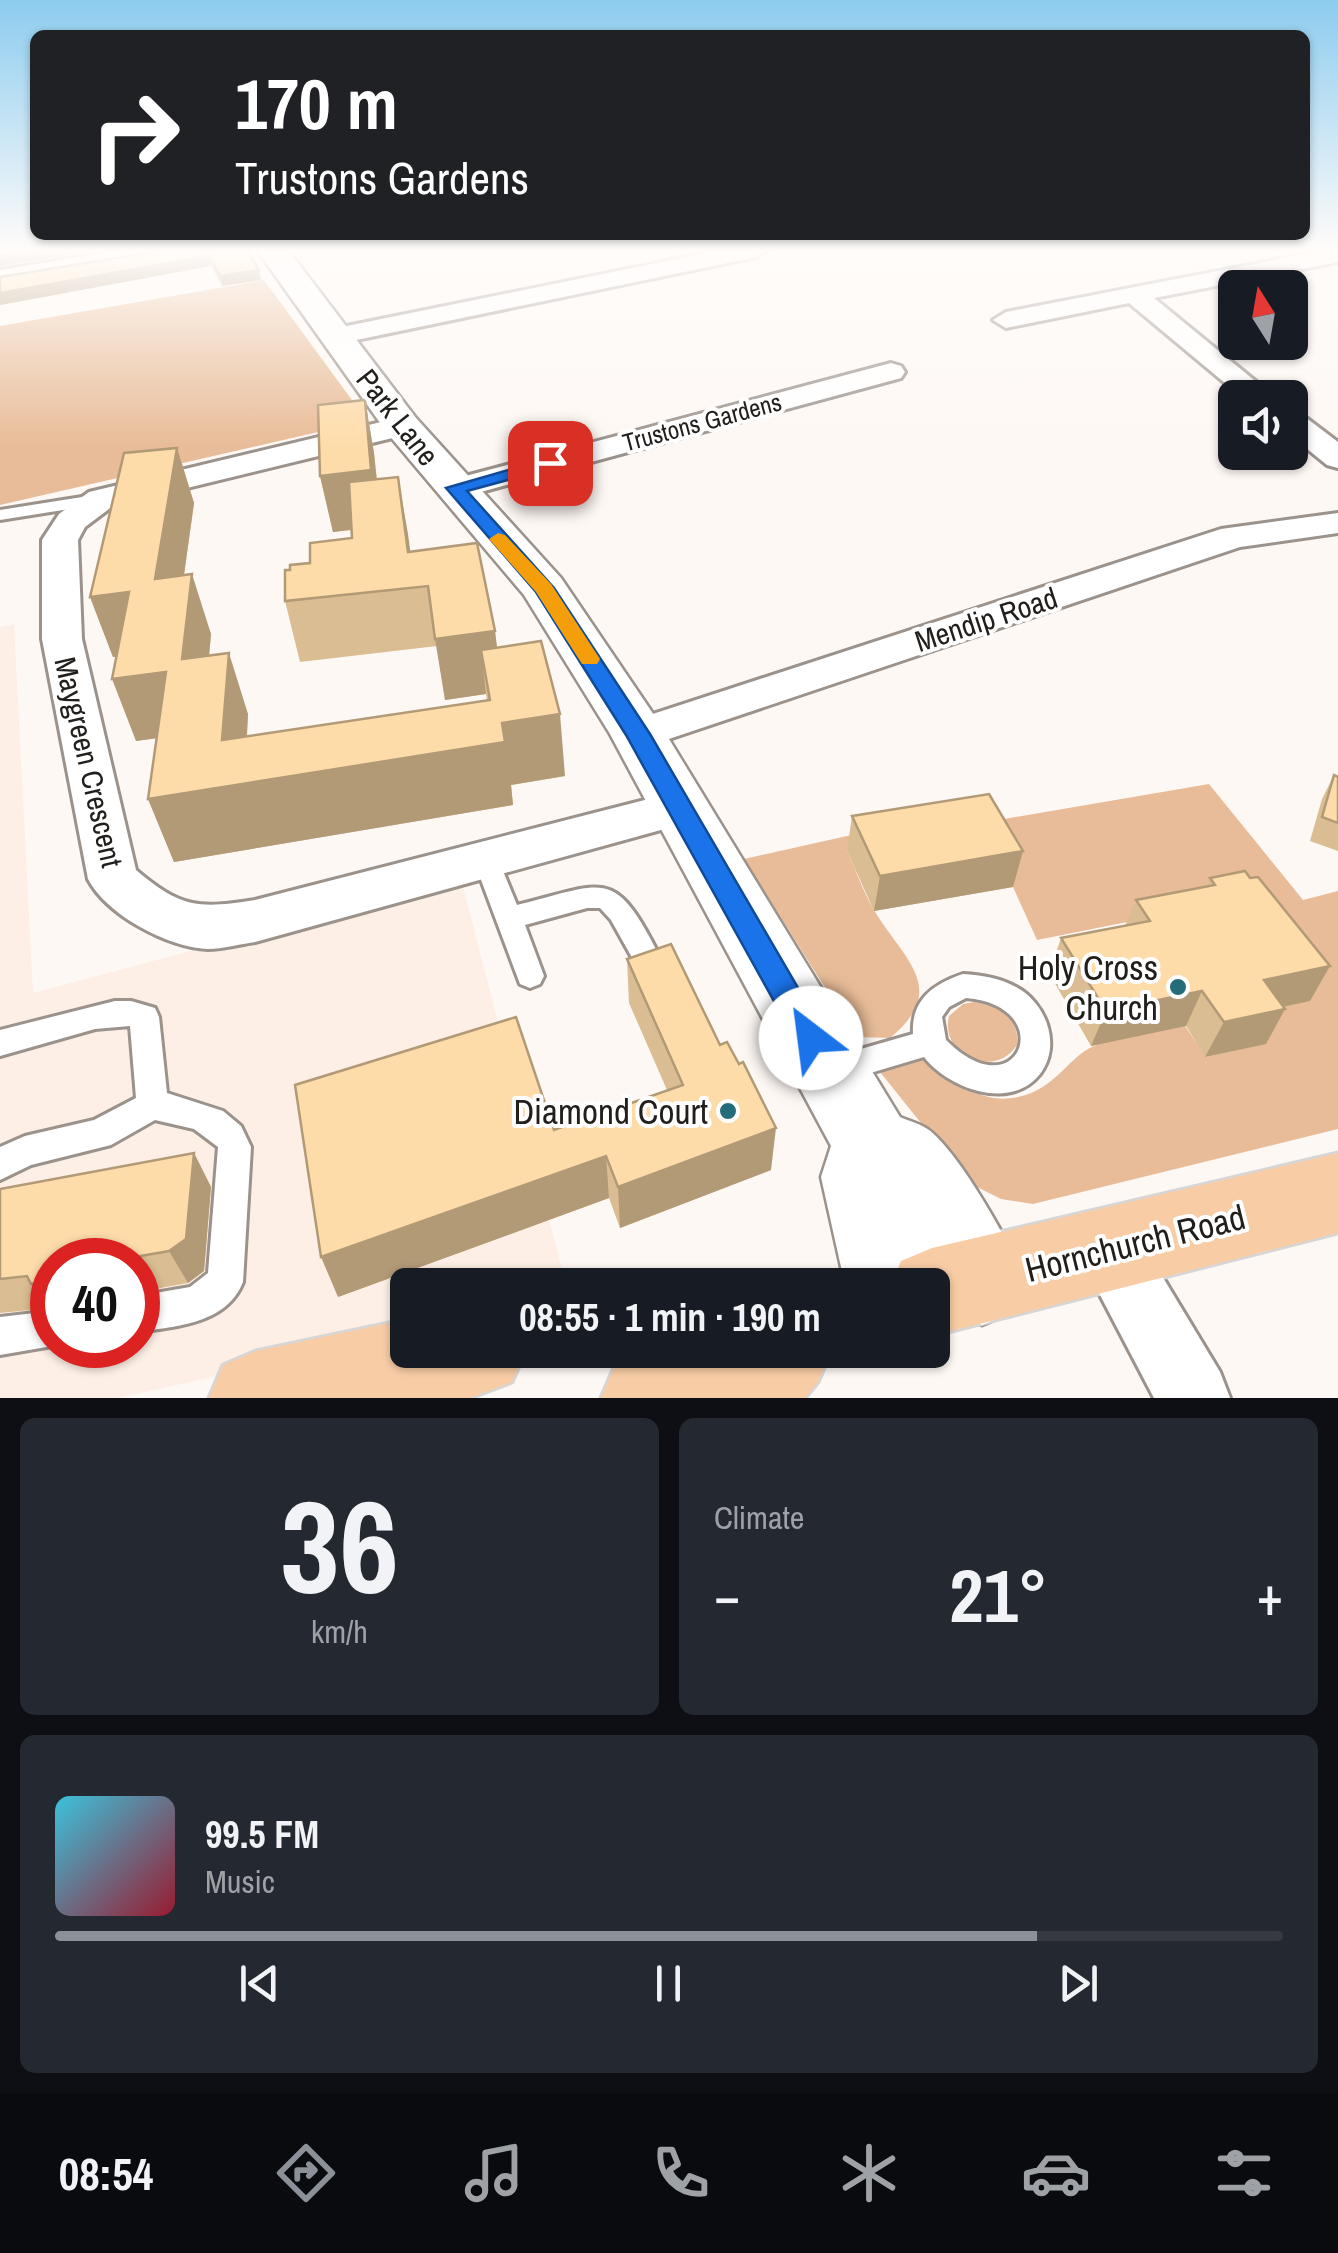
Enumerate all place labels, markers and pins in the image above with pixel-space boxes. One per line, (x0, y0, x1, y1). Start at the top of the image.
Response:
pin (508, 421, 593, 506)
place label: Holy Cross Church (1018, 944, 1158, 1031)
marker: Holy Cross Church (1167, 976, 1189, 998)
place label: Diamond Court (513, 1088, 708, 1135)
marker: Diamond Court (717, 1100, 739, 1122)

